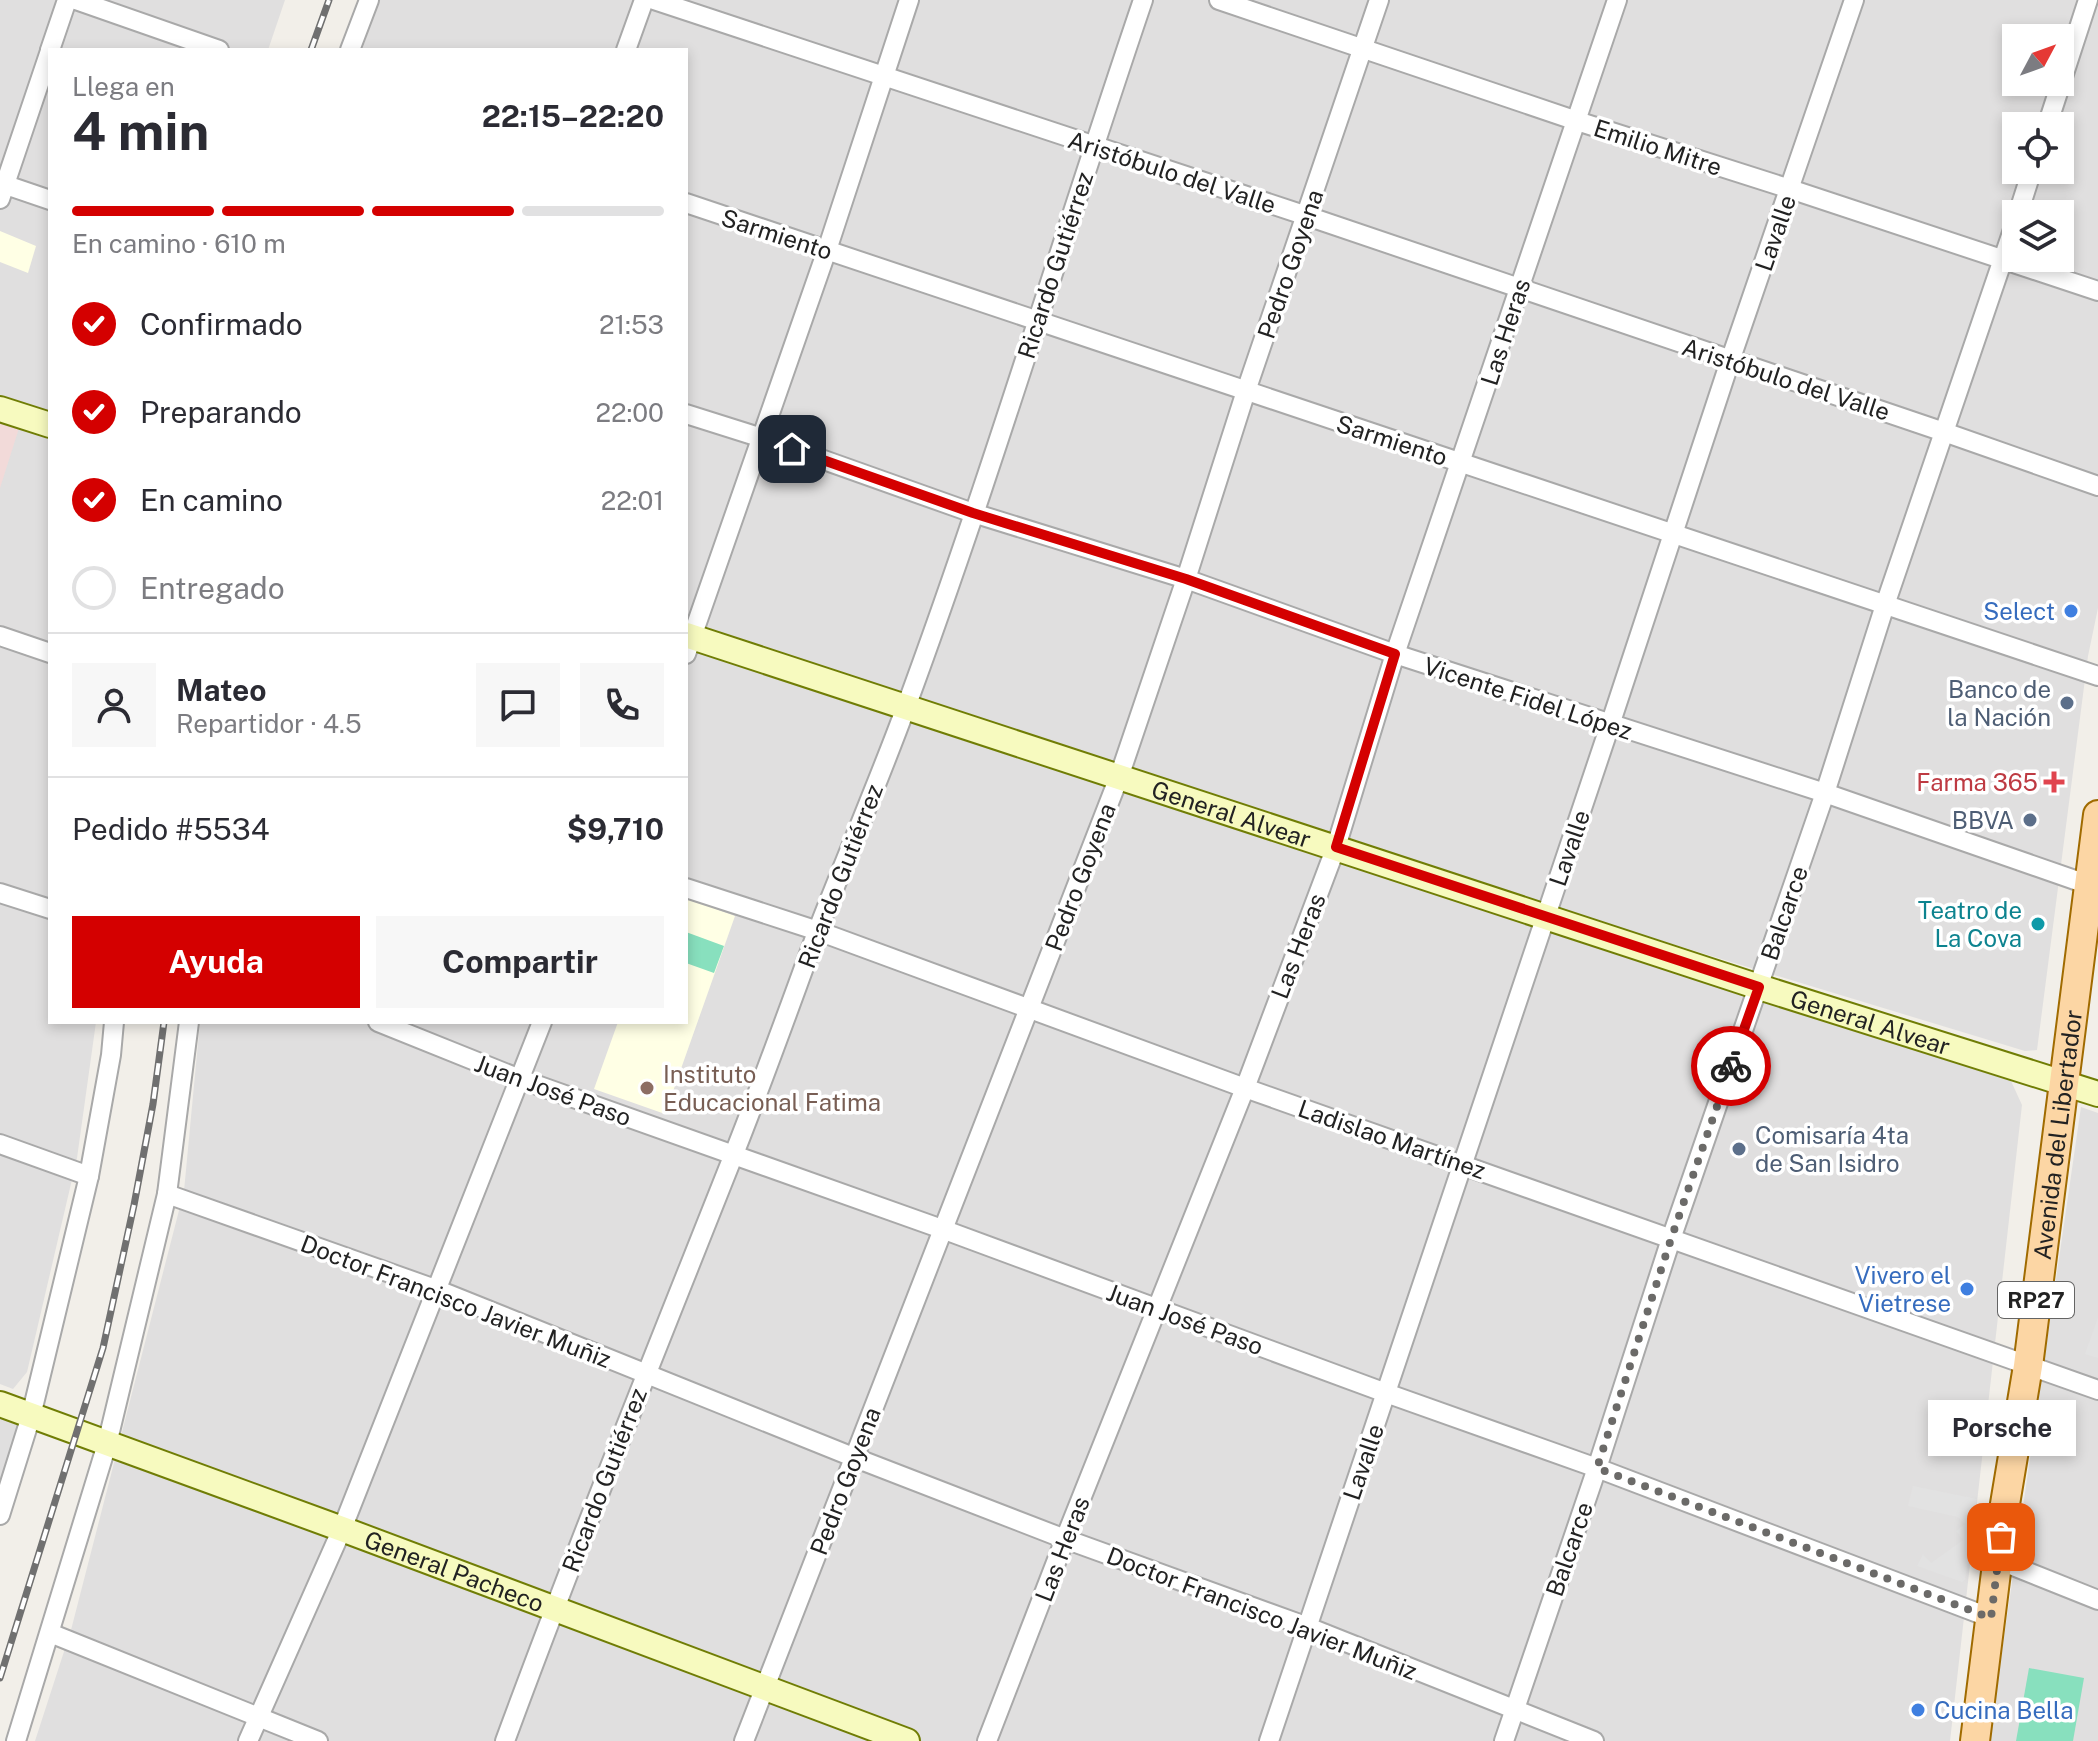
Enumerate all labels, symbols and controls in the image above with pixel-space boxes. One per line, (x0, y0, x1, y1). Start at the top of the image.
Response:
north arrow (2002, 24, 2074, 96)
map controls (2002, 24, 2074, 272)
text: Llega en (72, 71, 175, 102)
text: 22:15–22:20 (482, 98, 664, 134)
text: 4 min (72, 101, 209, 162)
button: locate (2002, 112, 2074, 184)
street label: Emilio Mitre (1590, 113, 1726, 181)
street label: Aristóbulo del Valle (1065, 125, 1279, 219)
street label: Ricardo Gutiérrez (1012, 168, 1098, 362)
street label: Pedro Goyena (1251, 186, 1329, 342)
street label: Lavalle (1749, 191, 1801, 275)
button: layers (2002, 200, 2074, 272)
street label: Sarmiento (718, 203, 836, 265)
text: En camino · 610 m (72, 228, 286, 259)
street label: Las Heras (1475, 275, 1535, 389)
icon: check (72, 302, 116, 346)
text: Confirmado (140, 306, 303, 342)
text: 21:53 (599, 309, 664, 340)
street label: Aristóbulo del Valle (1679, 332, 1893, 426)
icon: check (72, 390, 116, 434)
text: Preparando (140, 394, 302, 430)
text: 22:00 (595, 397, 664, 428)
street label: Sarmiento (1333, 409, 1451, 471)
pin (758, 415, 826, 483)
icon: home (770, 427, 814, 471)
icon: check (72, 478, 116, 522)
text: En camino (140, 482, 283, 518)
text: 22:01 (601, 485, 664, 516)
text: Entregado (140, 570, 285, 606)
place label: Select (1983, 597, 2055, 625)
marker: Select (2062, 602, 2080, 620)
street label: Vicente Fidel López (1420, 651, 1636, 745)
button: person (72, 663, 156, 747)
button: chat (476, 663, 560, 747)
button: phone (580, 663, 664, 747)
text: Mateo (176, 672, 266, 708)
place label: Banco de la Nación (1947, 675, 2051, 731)
marker: Banco de la Nación (2058, 694, 2076, 712)
text: Repartidor · 4.5 (176, 708, 362, 739)
place label: Farma 365 (1916, 768, 2038, 796)
marker: Farma 365 (2045, 773, 2063, 791)
street label: General Alvear (1148, 775, 1315, 853)
street label: Ricardo Gutiérrez (792, 780, 888, 972)
street label: Pedro Goyena (1039, 799, 1121, 955)
street label: Lavalle (1543, 806, 1595, 890)
place label: BBVA (1952, 806, 2014, 834)
text: Pedido #5534 (72, 811, 270, 847)
text: $9,710 (567, 811, 664, 847)
marker: BBVA (2021, 811, 2039, 829)
street label: Balcarce (1755, 862, 1813, 964)
street label: Las Heras (1265, 889, 1331, 1003)
place label: Teatro de La Cova (1918, 896, 2022, 952)
marker: Teatro de La Cova (2029, 915, 2047, 933)
button: Ayuda (72, 916, 360, 1008)
button: Compartir (376, 916, 664, 1008)
street label: General Alvear (1787, 984, 1954, 1060)
street label: Avenida del Libertador (2028, 1008, 2087, 1261)
courier (1691, 1026, 1771, 1106)
icon: bike (1709, 1044, 1753, 1088)
street label: Juan José Paso (471, 1049, 635, 1131)
place label: Instituto Educacional Fatima (663, 1060, 881, 1116)
marker: Instituto Educacional Fatima (638, 1079, 656, 1097)
street label: Ladislao Martínez (1295, 1094, 1489, 1184)
place label: Comisaría 4ta de San Isidro (1755, 1121, 1909, 1177)
marker: Comisaría 4ta de San Isidro (1730, 1140, 1748, 1158)
street label: Doctor Francisco Javier Muñiz (297, 1229, 615, 1373)
place label: Vivero el Vietrese (1854, 1261, 1951, 1317)
street label: Juan José Paso (1103, 1278, 1267, 1360)
marker: Vivero el Vietrese (1958, 1280, 1976, 1298)
road number: RP27 (1998, 1282, 2074, 1318)
street label: Ricardo Gutiérrez (556, 1384, 652, 1576)
callout: Porsche (1927, 1401, 2075, 1457)
street label: Pedro Goyena (804, 1403, 886, 1559)
text: Porsche (1952, 1412, 2052, 1443)
street label: Lavalle (1337, 1420, 1389, 1504)
street label: Las Heras (1029, 1492, 1095, 1606)
street label: Balcarce (1540, 1498, 1598, 1600)
pin (1967, 1503, 2035, 1571)
icon: bag (1979, 1515, 2023, 1559)
street label: General Pacheco (361, 1525, 548, 1617)
street label: Doctor Francisco Javier Muñiz (1103, 1541, 1421, 1685)
place label: Cucina Bella (1934, 1696, 2073, 1724)
marker: Cucina Bella (1909, 1701, 1927, 1719)

